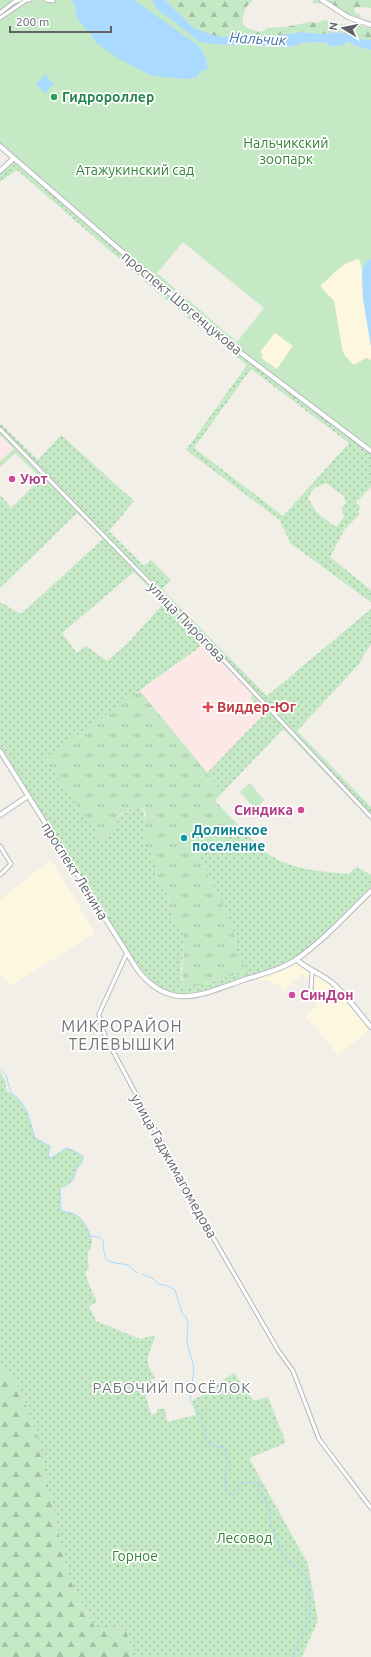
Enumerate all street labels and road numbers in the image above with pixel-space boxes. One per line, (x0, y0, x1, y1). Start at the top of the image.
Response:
street label: проспект Шогенцукова (119, 248, 245, 358)
street label: улица Пирогова (145, 579, 229, 665)
street label: проспект Ленина (38, 819, 112, 923)
street label: улица Гаджимагомедова (128, 1091, 220, 1241)

